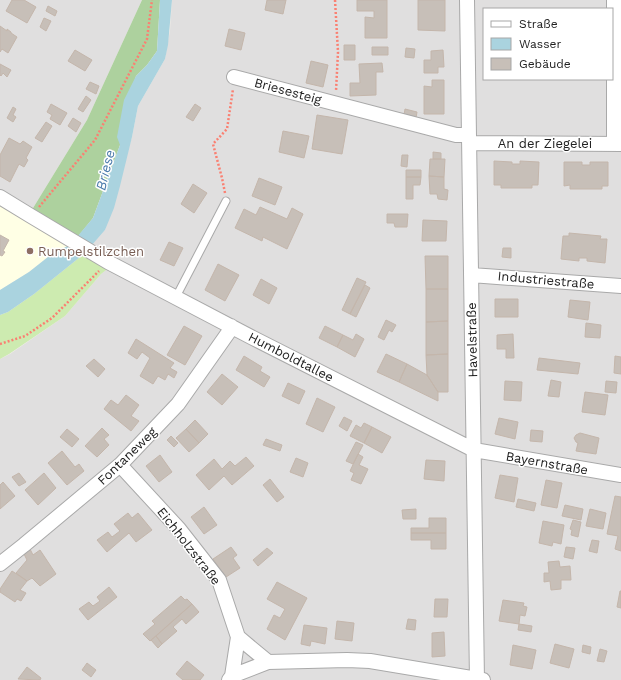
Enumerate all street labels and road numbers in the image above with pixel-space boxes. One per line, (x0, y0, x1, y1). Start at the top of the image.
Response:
street label: Briesesteig (253, 75, 323, 107)
street label: An der Ziegelei (498, 136, 592, 151)
street label: Industriestraße (497, 268, 595, 292)
street label: Havelstraße (464, 302, 480, 378)
street label: Humboldtallee (246, 329, 336, 385)
street label: Fontaneweg (94, 424, 160, 488)
street label: Bayernstraße (505, 448, 589, 478)
street label: Eichholzstraße (154, 504, 224, 588)

